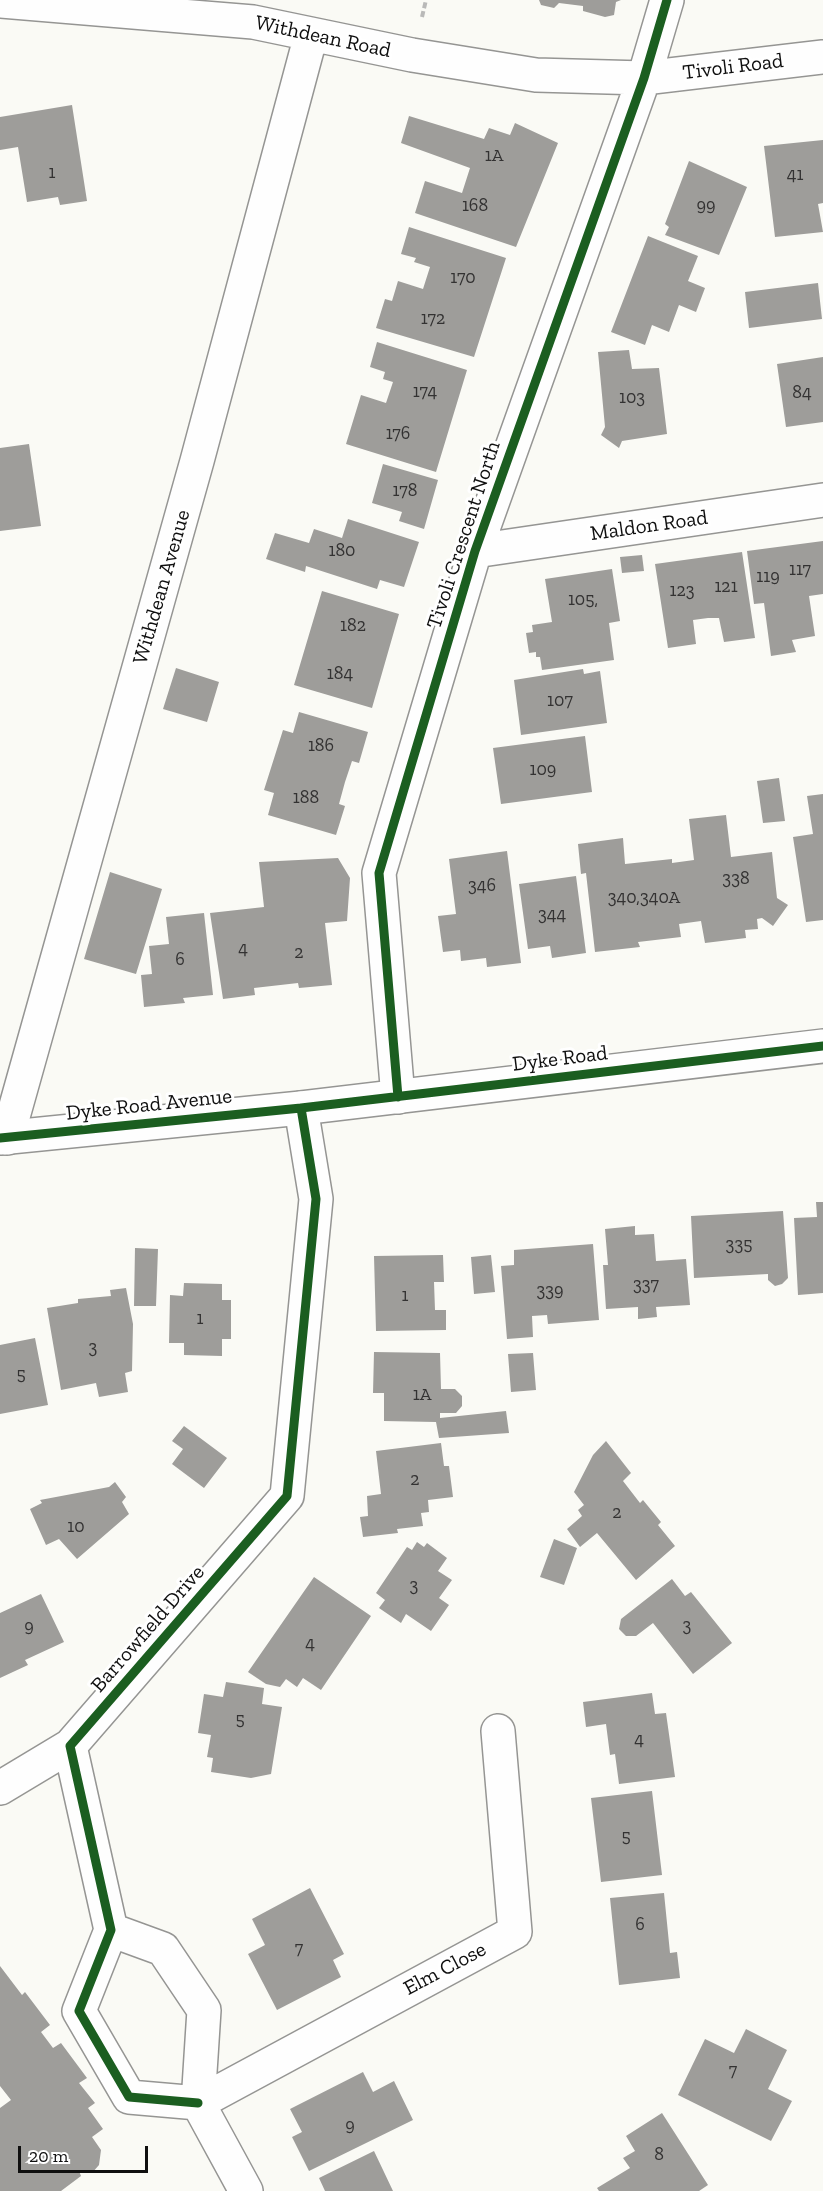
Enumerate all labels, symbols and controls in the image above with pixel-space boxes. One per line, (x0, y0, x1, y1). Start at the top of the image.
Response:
street label: Withdean Road (253, 10, 393, 64)
street label: Tivoli Road (681, 48, 785, 86)
house number: 1A (485, 145, 503, 167)
house number: 1 (49, 162, 55, 184)
house number: 41 (787, 164, 803, 186)
house number: 168 (462, 195, 488, 217)
house number: 99 (696, 195, 716, 217)
house number: 170 (450, 267, 476, 289)
house number: 172 (421, 308, 445, 330)
house number: 174 (413, 381, 437, 403)
house number: 84 (792, 382, 812, 404)
house number: 103 (619, 387, 645, 409)
house number: 176 (386, 423, 410, 445)
street label: Tivoli Crescent North (422, 438, 506, 632)
house number: 178 (393, 480, 417, 502)
street label: Maldon Road (589, 505, 709, 547)
street label: Withdean Avenue (128, 507, 196, 667)
house number: 180 (329, 540, 355, 562)
house number: 117 (789, 559, 811, 581)
house number: 119 (756, 566, 780, 588)
house number: 121 (714, 576, 738, 598)
house number: 123 (669, 580, 695, 602)
house number: 105, (568, 589, 598, 611)
house number: 182 (340, 615, 366, 637)
house number: 184 (327, 663, 353, 685)
house number: 107 (547, 690, 573, 712)
house number: 186 (308, 735, 334, 757)
house number: 109 (530, 759, 556, 781)
house number: 188 (293, 787, 319, 809)
house number: 338 (722, 868, 750, 890)
house number: 346 (468, 875, 496, 897)
house number: 340,340A (608, 887, 680, 909)
house number: 344 (538, 904, 566, 926)
house number: 4 (238, 938, 248, 960)
house number: 2 (294, 942, 304, 964)
house number: 6 (175, 949, 185, 971)
street label: Dyke Road (511, 1041, 609, 1077)
street label: Dyke Road Avenue (65, 1084, 233, 1126)
house number: 335 (726, 1234, 752, 1256)
house number: 337 (633, 1274, 659, 1296)
house number: 339 (536, 1280, 564, 1302)
house number: 1 (402, 1285, 408, 1307)
house number: 1 (197, 1308, 203, 1330)
house number: 3 (89, 1337, 97, 1359)
house number: 5 (16, 1364, 26, 1386)
house number: 1A (413, 1384, 431, 1406)
house number: 2 (410, 1469, 420, 1491)
house number: 2 (612, 1502, 622, 1524)
house number: 10 (67, 1516, 85, 1538)
street label: Barrowfield Drive (86, 1560, 210, 1698)
house number: 3 (410, 1575, 418, 1597)
house number: 3 (683, 1615, 691, 1637)
house number: 9 (24, 1616, 34, 1638)
house number: 4 (305, 1633, 315, 1655)
house number: 5 (235, 1709, 245, 1731)
house number: 4 (634, 1729, 644, 1751)
house number: 5 (621, 1826, 631, 1848)
house number: 6 (635, 1914, 645, 1936)
street label: Elm Close (399, 1937, 491, 2001)
house number: 7 (295, 1938, 303, 1960)
house number: 7 (729, 2060, 737, 2082)
house number: 9 (345, 2115, 355, 2137)
scale bar (21, 2134, 152, 2172)
house number: 8 (654, 2144, 664, 2166)
text: 20 m (29, 2145, 68, 2167)

